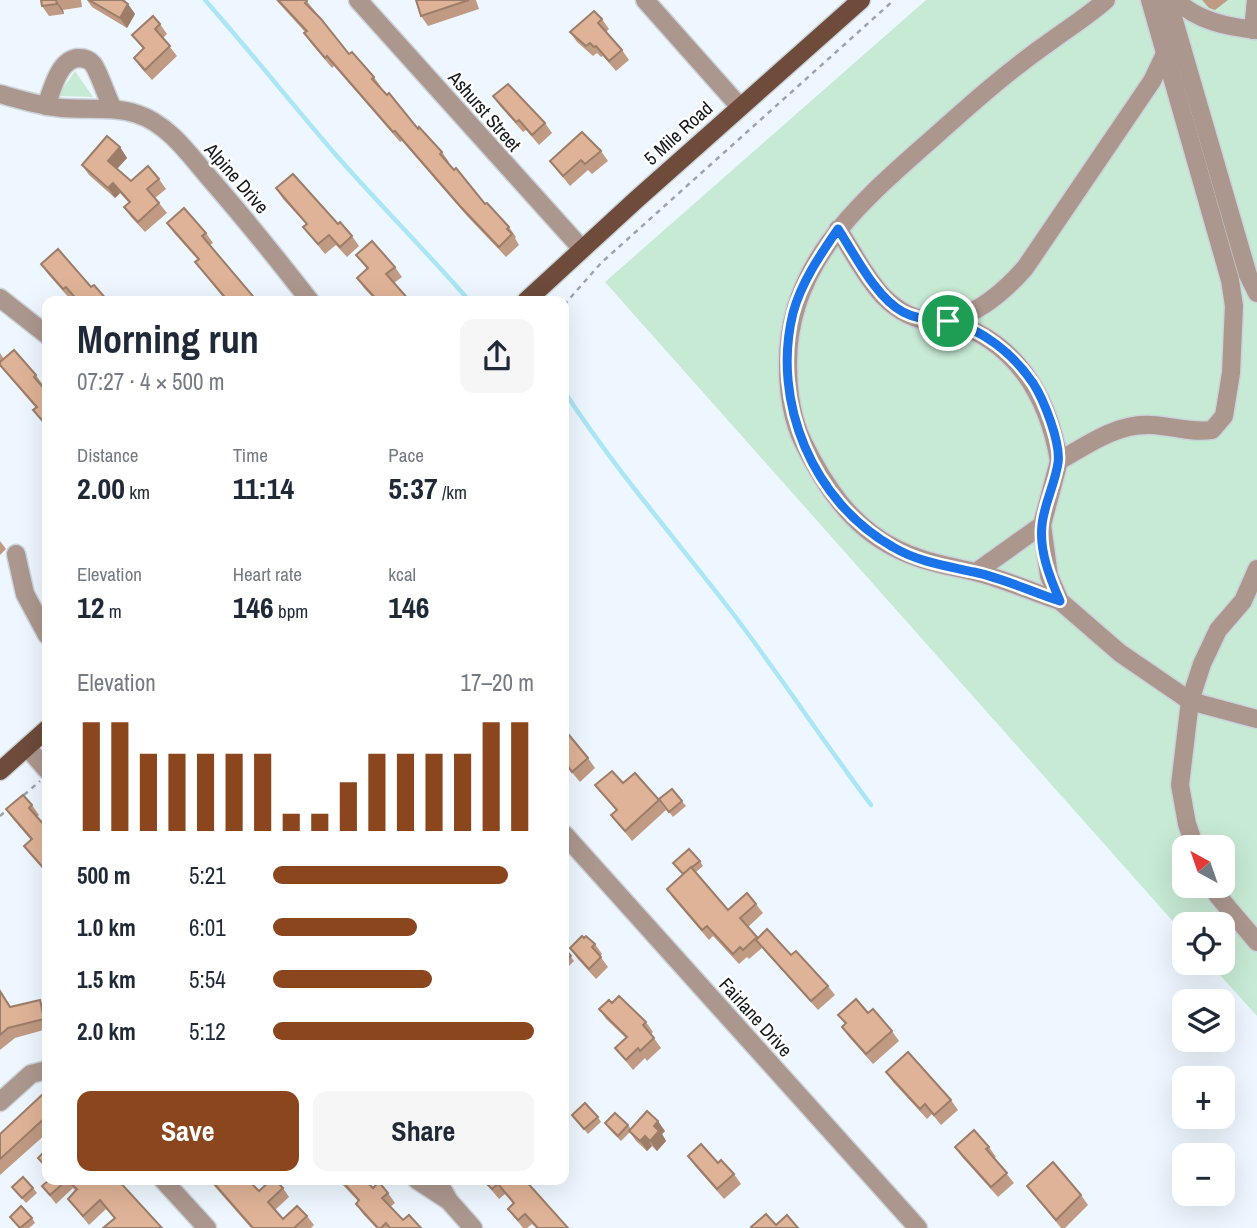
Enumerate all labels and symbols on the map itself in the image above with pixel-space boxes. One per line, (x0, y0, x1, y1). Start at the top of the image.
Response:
street label: Ashurst Street (442, 64, 528, 157)
street label: 5 Mile Road (638, 95, 718, 171)
street label: Alpine Drive (198, 136, 275, 219)
pin (918, 291, 978, 351)
north arrow (1172, 835, 1236, 898)
street label: Fairlane Drive (714, 972, 798, 1062)

